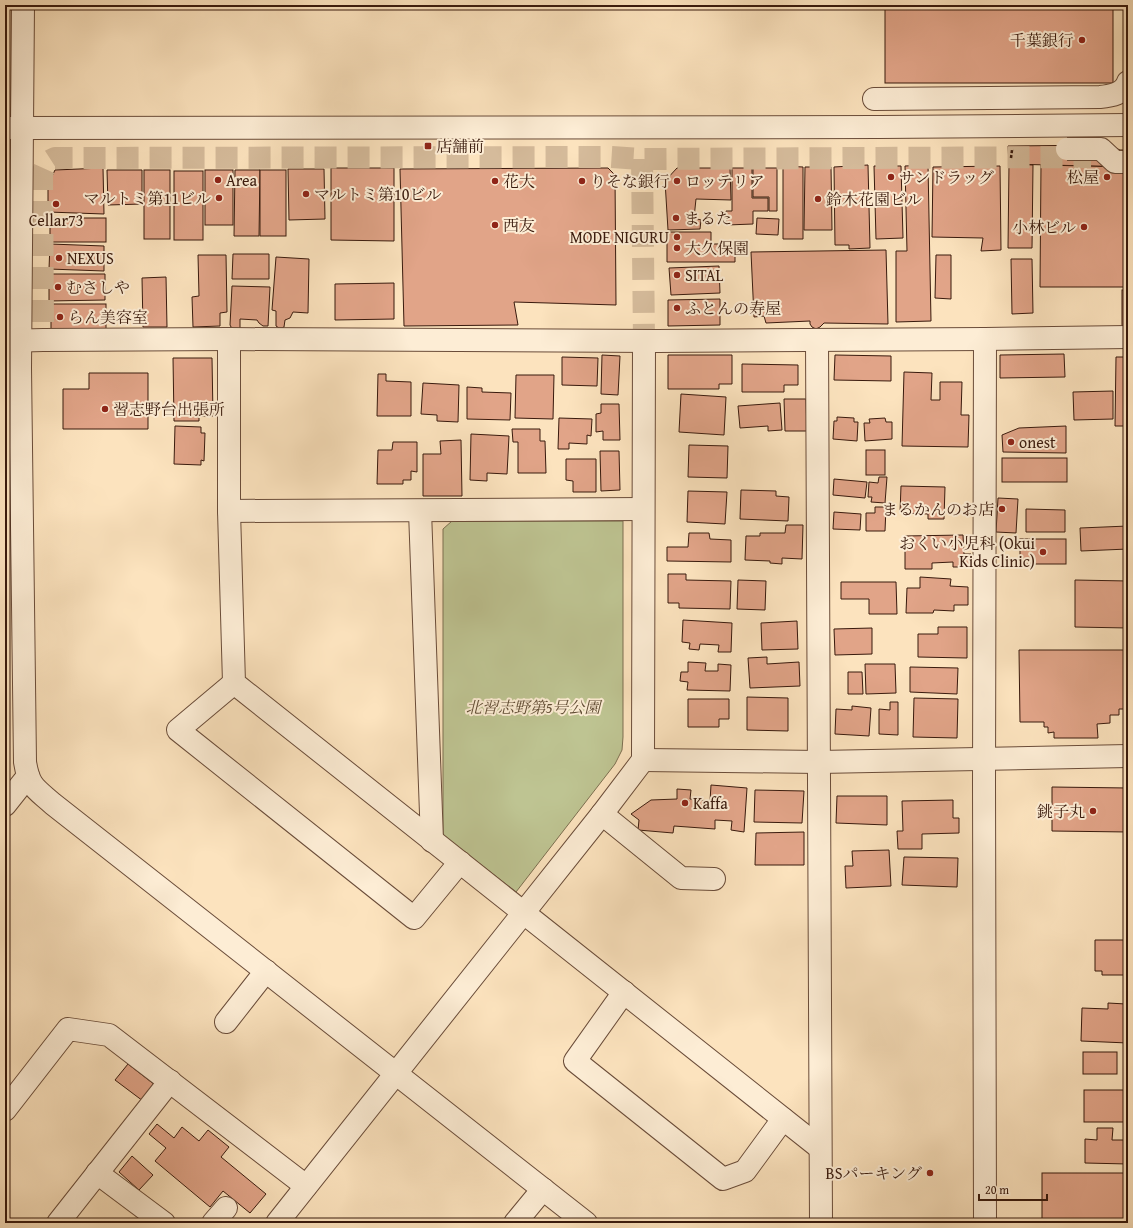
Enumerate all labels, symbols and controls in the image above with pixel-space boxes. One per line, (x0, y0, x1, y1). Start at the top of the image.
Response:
place label: 千葉銀行 (1010, 28, 1074, 52)
marker: 千葉銀行 (1077, 35, 1087, 45)
place label: 店舗前 (436, 134, 484, 158)
marker: 店舗前 (423, 141, 433, 151)
place label: サンドラッグ (899, 165, 994, 189)
place label: 松屋 (1067, 165, 1099, 189)
place label: Area (226, 168, 258, 192)
place label: 花大 (503, 169, 535, 193)
place label: りそな銀行 (590, 169, 670, 193)
place label: ロッテリア (685, 169, 765, 193)
marker: サンドラッグ (886, 172, 896, 182)
marker: 松屋 (1102, 172, 1112, 182)
marker: Area (213, 175, 223, 185)
marker: 花大 (490, 176, 500, 186)
marker: りそな銀行 (577, 176, 587, 186)
marker: ロッテリア (672, 176, 682, 186)
place label: マルトミ第10ビル (314, 182, 441, 206)
place label: マルトミ第11ビル (84, 186, 211, 210)
place label: 鈴木花園ビル (825, 187, 922, 211)
marker: マルトミ第10ビル (301, 189, 311, 199)
marker: マルトミ第11ビル (214, 193, 224, 203)
marker: 鈴木花園ビル (813, 194, 823, 204)
marker: Cellar73 (51, 199, 61, 209)
place label: まるた (684, 206, 732, 230)
place label: Cellar73 (29, 208, 83, 232)
place label: 西友 (503, 213, 535, 237)
marker: まるた (671, 213, 681, 223)
place label: 小林ビル (1012, 215, 1076, 239)
marker: 西友 (490, 220, 500, 230)
marker: 小林ビル (1079, 222, 1089, 232)
place label: MODE NIGURU (570, 225, 669, 249)
marker: MODE NIGURU (672, 232, 682, 242)
place label: 大久保園 (685, 236, 749, 260)
marker: 大久保園 (672, 243, 682, 253)
place label: NEXUS (67, 246, 114, 270)
marker: NEXUS (54, 253, 64, 263)
place label: SITAL (685, 263, 723, 287)
marker: SITAL (672, 270, 682, 280)
place label: むさしや (66, 275, 130, 299)
marker: むさしや (53, 282, 63, 292)
place label: ふとんの寿屋 (685, 296, 781, 320)
marker: ふとんの寿屋 (672, 303, 682, 313)
place label: らん美容室 (68, 305, 148, 329)
marker: らん美容室 (55, 312, 65, 322)
place label: 習志野台出張所 (113, 397, 225, 421)
marker: 習志野台出張所 (100, 404, 110, 414)
place label: onest (1019, 430, 1056, 454)
marker: onest (1006, 437, 1016, 447)
place label: まるかんのお店 (882, 497, 994, 521)
marker: まるかんのお店 (997, 504, 1007, 514)
place label: おくい小児科 (Okui Kids Clinic) (899, 531, 1036, 573)
marker: おくい小児科 (Okui Kids Clinic) (1038, 547, 1048, 557)
park label: 北習志野第5号公園 (466, 695, 603, 719)
place label: Kaffa (693, 791, 728, 815)
marker: Kaffa (680, 798, 690, 808)
place label: 銚子丸 (1037, 799, 1085, 823)
marker: 銚子丸 (1088, 806, 1098, 816)
place label: BSパーキング (826, 1161, 922, 1185)
marker: BSパーキング (925, 1168, 935, 1178)
scale bar (979, 1176, 1047, 1202)
text: 20 m (985, 1181, 1009, 1198)

